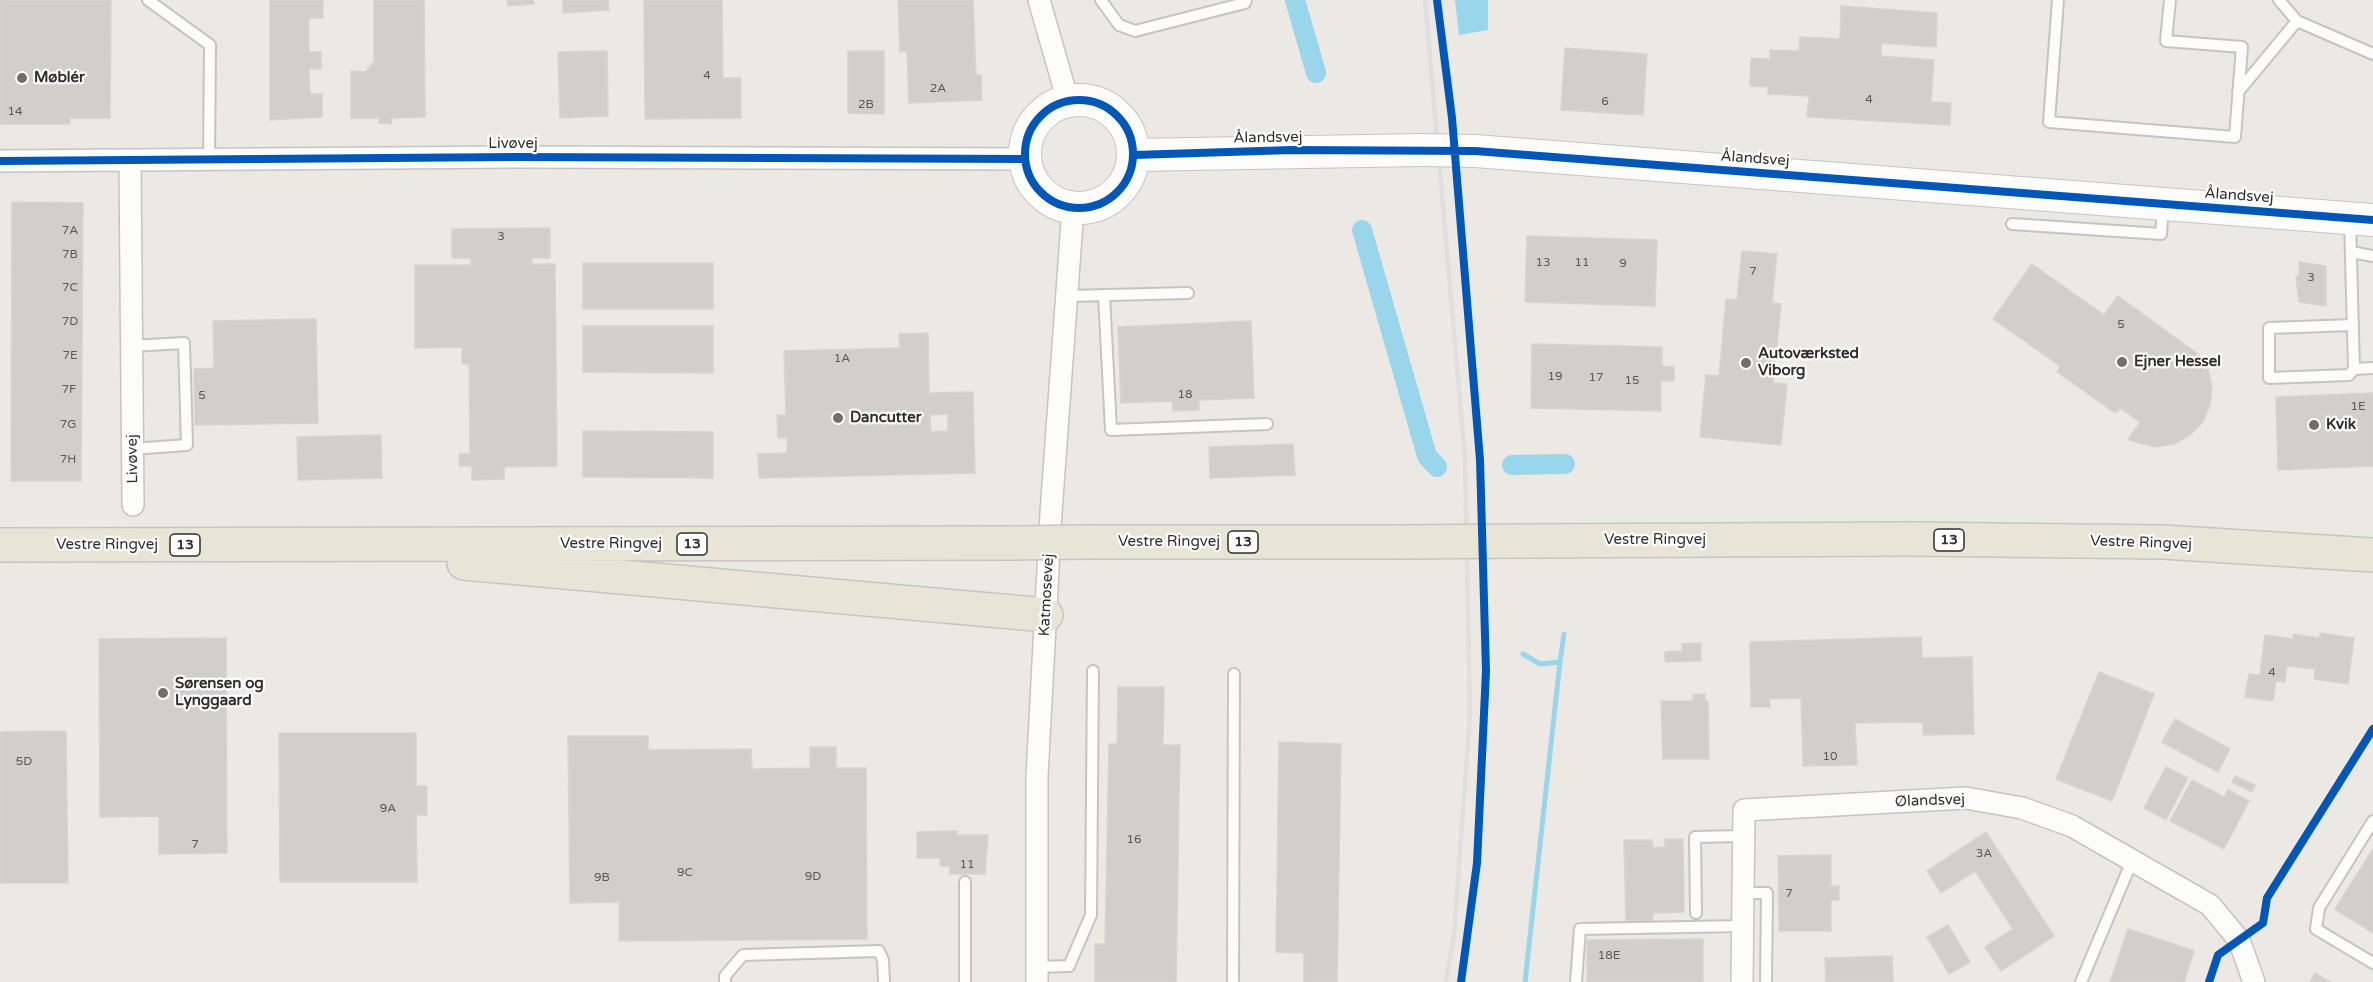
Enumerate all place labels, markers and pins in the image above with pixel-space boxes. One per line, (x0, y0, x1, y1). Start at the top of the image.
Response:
place label: Møblér (34, 69, 85, 87)
marker: Møblér (15, 71, 29, 85)
place label: Autoværksted Viborg (1758, 345, 1859, 380)
place label: Ejner Hessel (2134, 353, 2221, 371)
marker: Ejner Hessel (2115, 355, 2129, 369)
marker: Autoværksted Viborg (1739, 356, 1753, 370)
place label: Dancutter (850, 409, 921, 427)
marker: Dancutter (831, 411, 845, 425)
place label: Kvik (2326, 416, 2356, 434)
marker: Kvik (2307, 418, 2321, 432)
place label: Sørensen og Lynggaard (175, 675, 264, 710)
marker: Sørensen og Lynggaard (156, 686, 170, 700)

